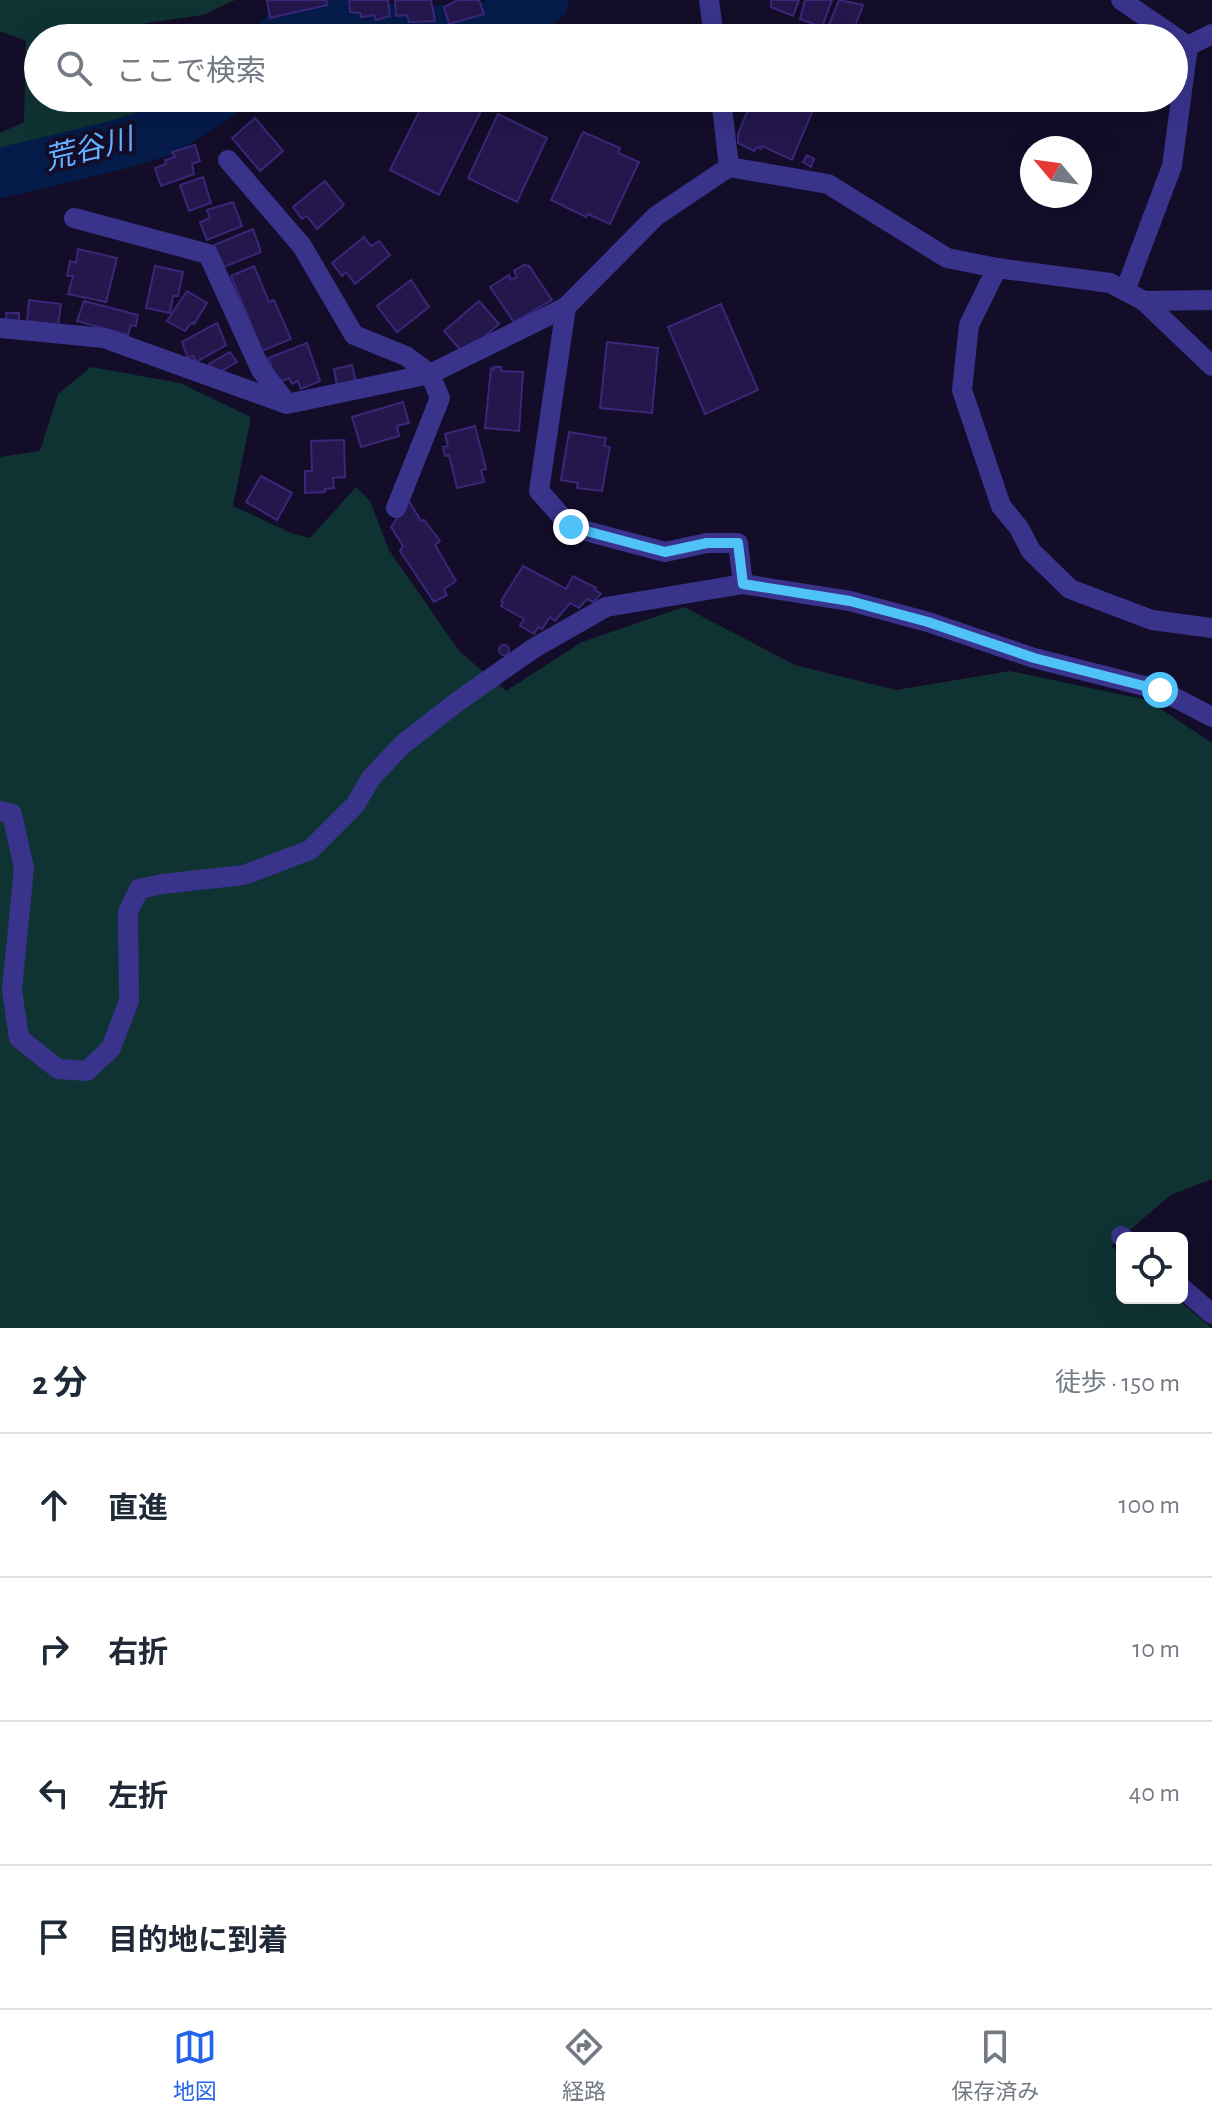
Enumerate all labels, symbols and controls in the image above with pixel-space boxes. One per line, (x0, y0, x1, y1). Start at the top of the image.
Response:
search box (24, 24, 1188, 112)
icon: search (52, 46, 96, 90)
text: ここで検索 (116, 57, 266, 87)
water label: 荒谷川 (41, 122, 139, 175)
north arrow (1020, 136, 1092, 208)
route end (553, 509, 589, 545)
route start (1142, 672, 1178, 708)
map controls (1116, 1232, 1188, 1304)
button: locate (1116, 1232, 1188, 1304)
text: 2 分 (32, 1367, 87, 1401)
text: 徒歩 · 150 m (1055, 1370, 1180, 1396)
icon: ahead (32, 1483, 76, 1527)
text: 100 m (1119, 1492, 1180, 1518)
text: 直進 (108, 1494, 168, 1524)
icon: right (32, 1627, 76, 1671)
text: 10 m (1132, 1636, 1180, 1662)
text: 右折 (108, 1638, 168, 1668)
icon: left (32, 1771, 76, 1815)
text: 40 m (1129, 1780, 1180, 1806)
text: 左折 (108, 1782, 168, 1812)
icon: arrive (32, 1915, 76, 1959)
text: 目的地に到着 (108, 1926, 288, 1956)
tab: 地図 (173, 2025, 217, 2105)
tab: 経路 (562, 2025, 606, 2105)
tab: 保存済み (951, 2025, 1039, 2105)

